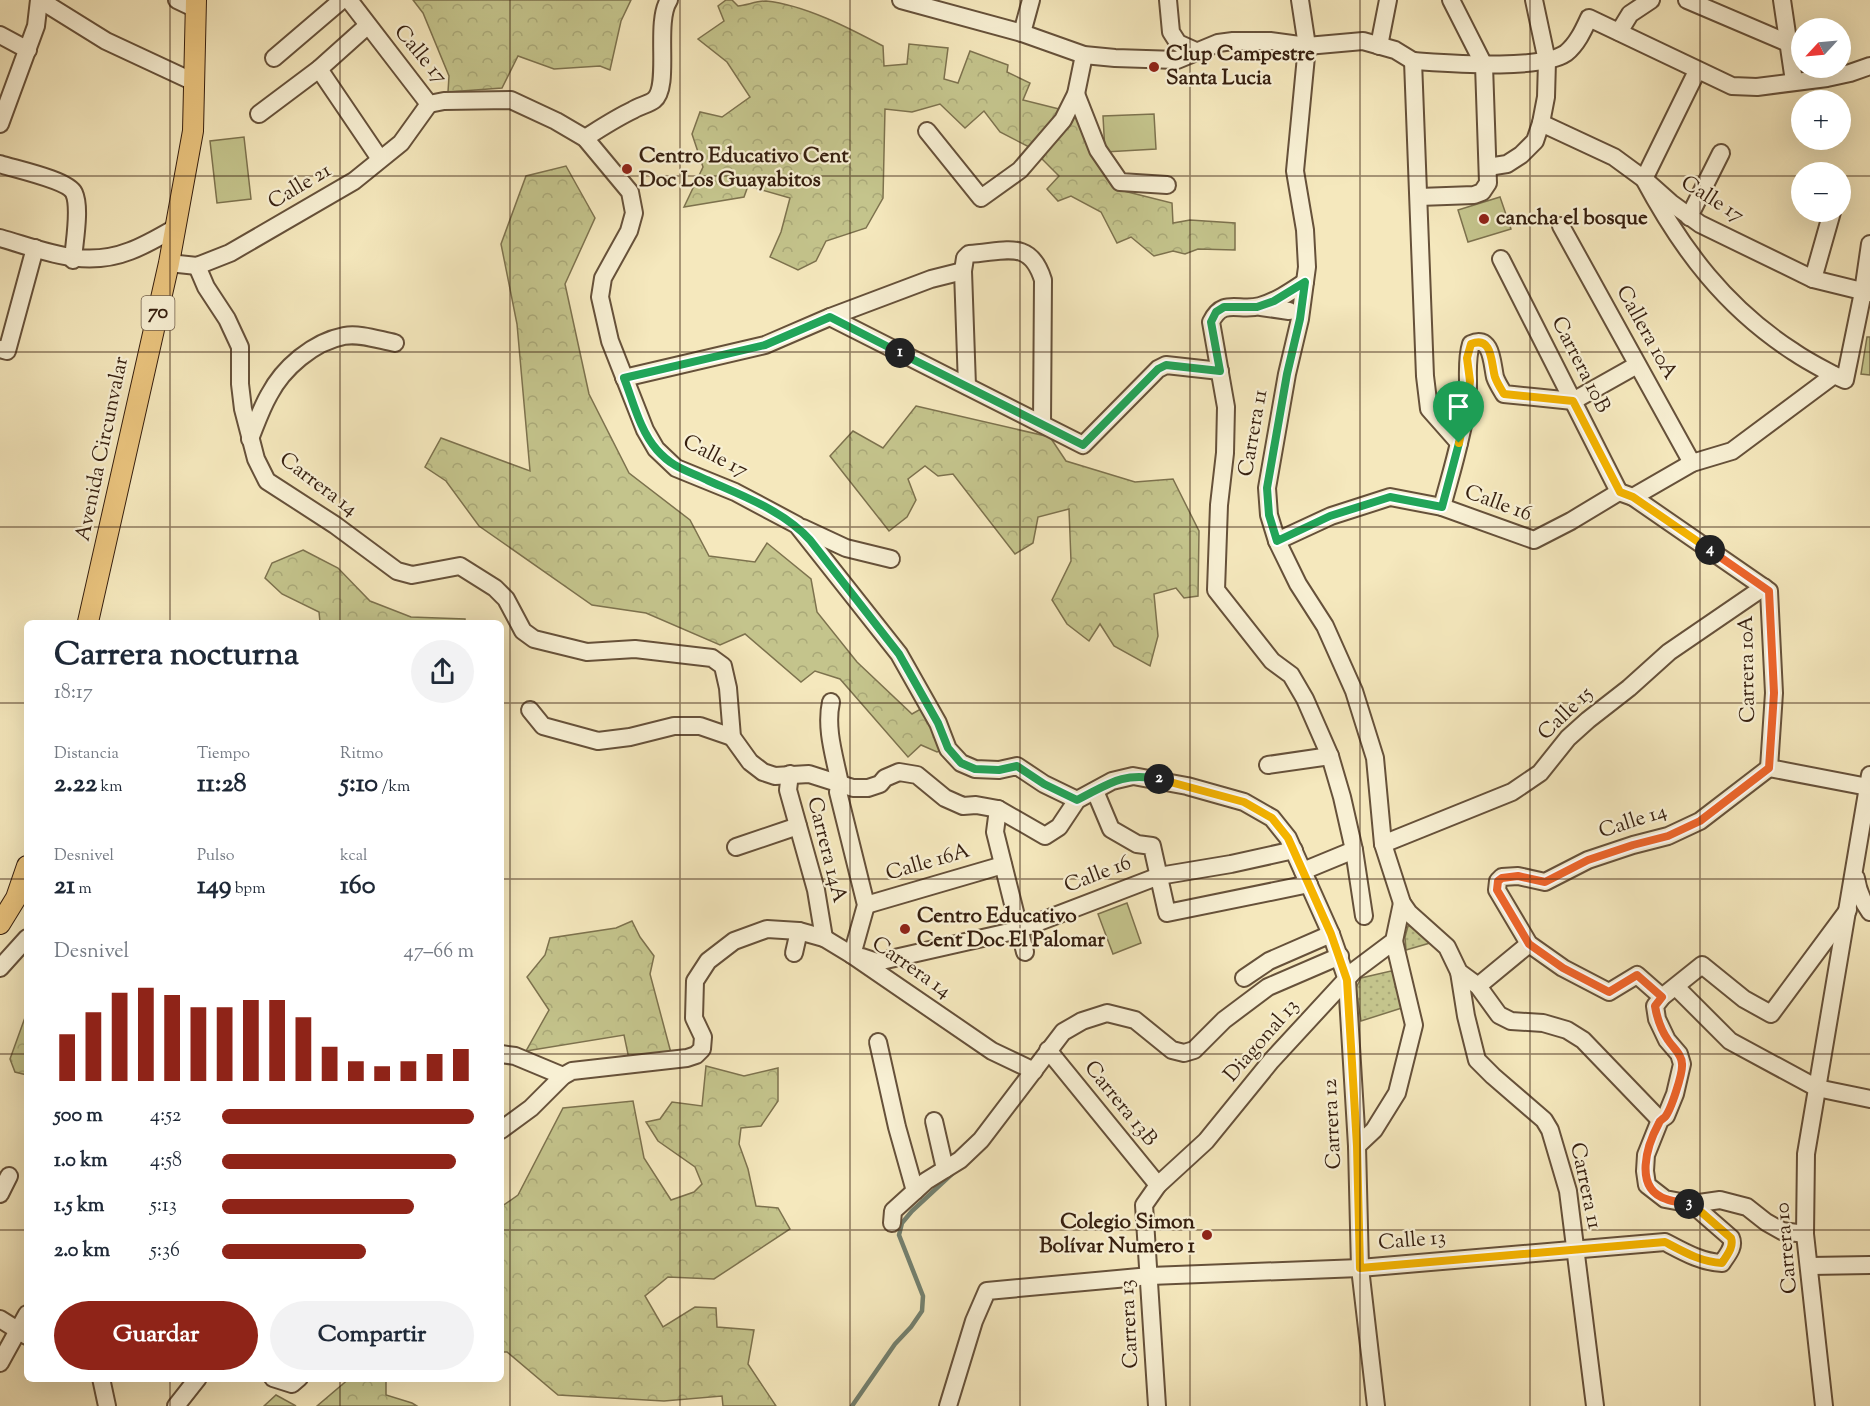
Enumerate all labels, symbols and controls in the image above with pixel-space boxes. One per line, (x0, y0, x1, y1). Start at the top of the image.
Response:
north arrow (1791, 18, 1851, 78)
map controls (1791, 18, 1851, 222)
street label: Calle 17 (386, 19, 454, 92)
place label: Clup Campestre Santa Lucia (1166, 40, 1315, 94)
marker: Clup Campestre Santa Lucia (1147, 60, 1161, 74)
button: + (1791, 90, 1851, 150)
place label: Centro Educativo Cent Doc Los Guayabitos (639, 142, 849, 196)
street label: Calle 21 (263, 156, 337, 218)
marker: Centro Educativo Cent Doc Los Guayabitos (620, 162, 634, 176)
button: − (1791, 162, 1851, 222)
street label: Calle 17 (1674, 169, 1750, 231)
place label: cancha el bosque (1496, 204, 1648, 234)
marker: cancha el bosque (1477, 212, 1491, 226)
street label: Callera 10A (1608, 280, 1684, 386)
road number: 70 (142, 296, 174, 330)
street label: Carrera 10B (1543, 311, 1617, 419)
pin: 1 (885, 338, 915, 368)
text: 1 (897, 341, 903, 364)
street label: Avenida Circunvalar (69, 354, 137, 544)
pin (1433, 381, 1484, 443)
street label: Carrera 11 (1232, 387, 1276, 479)
icon: arrive (1442, 390, 1475, 423)
street label: Calle 17 (677, 428, 753, 486)
street label: Carrera 14 (273, 446, 363, 524)
street label: Calle 16 (1460, 478, 1536, 530)
pin: 4 (1695, 535, 1725, 565)
text: 4 (1706, 538, 1714, 561)
street label: Carrera 10A (1732, 615, 1764, 723)
text: Carrera nocturna (54, 632, 299, 680)
button: share (411, 640, 474, 703)
text: 18:17 (54, 679, 93, 708)
street label: Calle 15 (1532, 680, 1600, 748)
text: Distancia (54, 743, 119, 766)
text: Tiempo (197, 743, 250, 766)
text: Ritmo (340, 743, 383, 766)
pin: 2 (1144, 764, 1174, 794)
text: 2.22 (54, 766, 97, 803)
text: 11:28 (197, 766, 247, 803)
text: 5:10 (340, 766, 378, 803)
text: 2 (1155, 767, 1163, 790)
text: km (97, 776, 122, 799)
text: /km (378, 776, 410, 799)
street label: Carrera 14A (798, 794, 854, 906)
street label: Calle 14 (1595, 797, 1671, 847)
street label: Calle 16A (882, 837, 974, 889)
text: Desnivel (54, 845, 114, 868)
text: Pulso (197, 845, 235, 868)
text: kcal (340, 845, 368, 868)
street label: Calle 16 (1060, 849, 1136, 901)
text: 21 (54, 868, 75, 905)
text: 149 (197, 868, 231, 905)
text: 160 (340, 868, 376, 905)
text: m (75, 878, 92, 901)
text: bpm (231, 878, 265, 901)
place label: Centro Educativo Cent Doc El Palomar (917, 902, 1105, 956)
marker: Centro Educativo Cent Doc El Palomar (898, 922, 912, 936)
street label: Carrera 14 (865, 930, 957, 1006)
text: Desnivel (54, 938, 129, 967)
text: 47–66 m (404, 938, 474, 967)
street label: Diagonal 13 (1217, 993, 1307, 1089)
street label: Carrera 13B (1076, 1055, 1164, 1153)
street label: Carrera 12 (1316, 1078, 1350, 1170)
text: 500 m (54, 1102, 103, 1131)
text: 4:52 (150, 1102, 181, 1131)
street label: Carrera 11 (1561, 1140, 1609, 1232)
text: 1.0 km (54, 1147, 108, 1176)
text: 4:58 (150, 1147, 182, 1176)
pin: 3 (1674, 1189, 1704, 1219)
text: 1.5 km (54, 1192, 104, 1221)
text: 5:13 (150, 1192, 177, 1221)
text: 3 (1686, 1192, 1692, 1215)
street label: Carrera 10 (1768, 1201, 1806, 1295)
place label: Colegio Simon Bolívar Numero 1 (1039, 1208, 1196, 1262)
street label: Calle 13 (1377, 1223, 1447, 1259)
marker: Colegio Simon Bolívar Numero 1 (1200, 1228, 1214, 1242)
text: 2.0 km (54, 1237, 110, 1266)
text: 5:36 (150, 1237, 180, 1266)
street label: Carrera 13 (1113, 1279, 1147, 1369)
button: Guardar (54, 1301, 258, 1370)
button: Compartir (270, 1301, 474, 1370)

